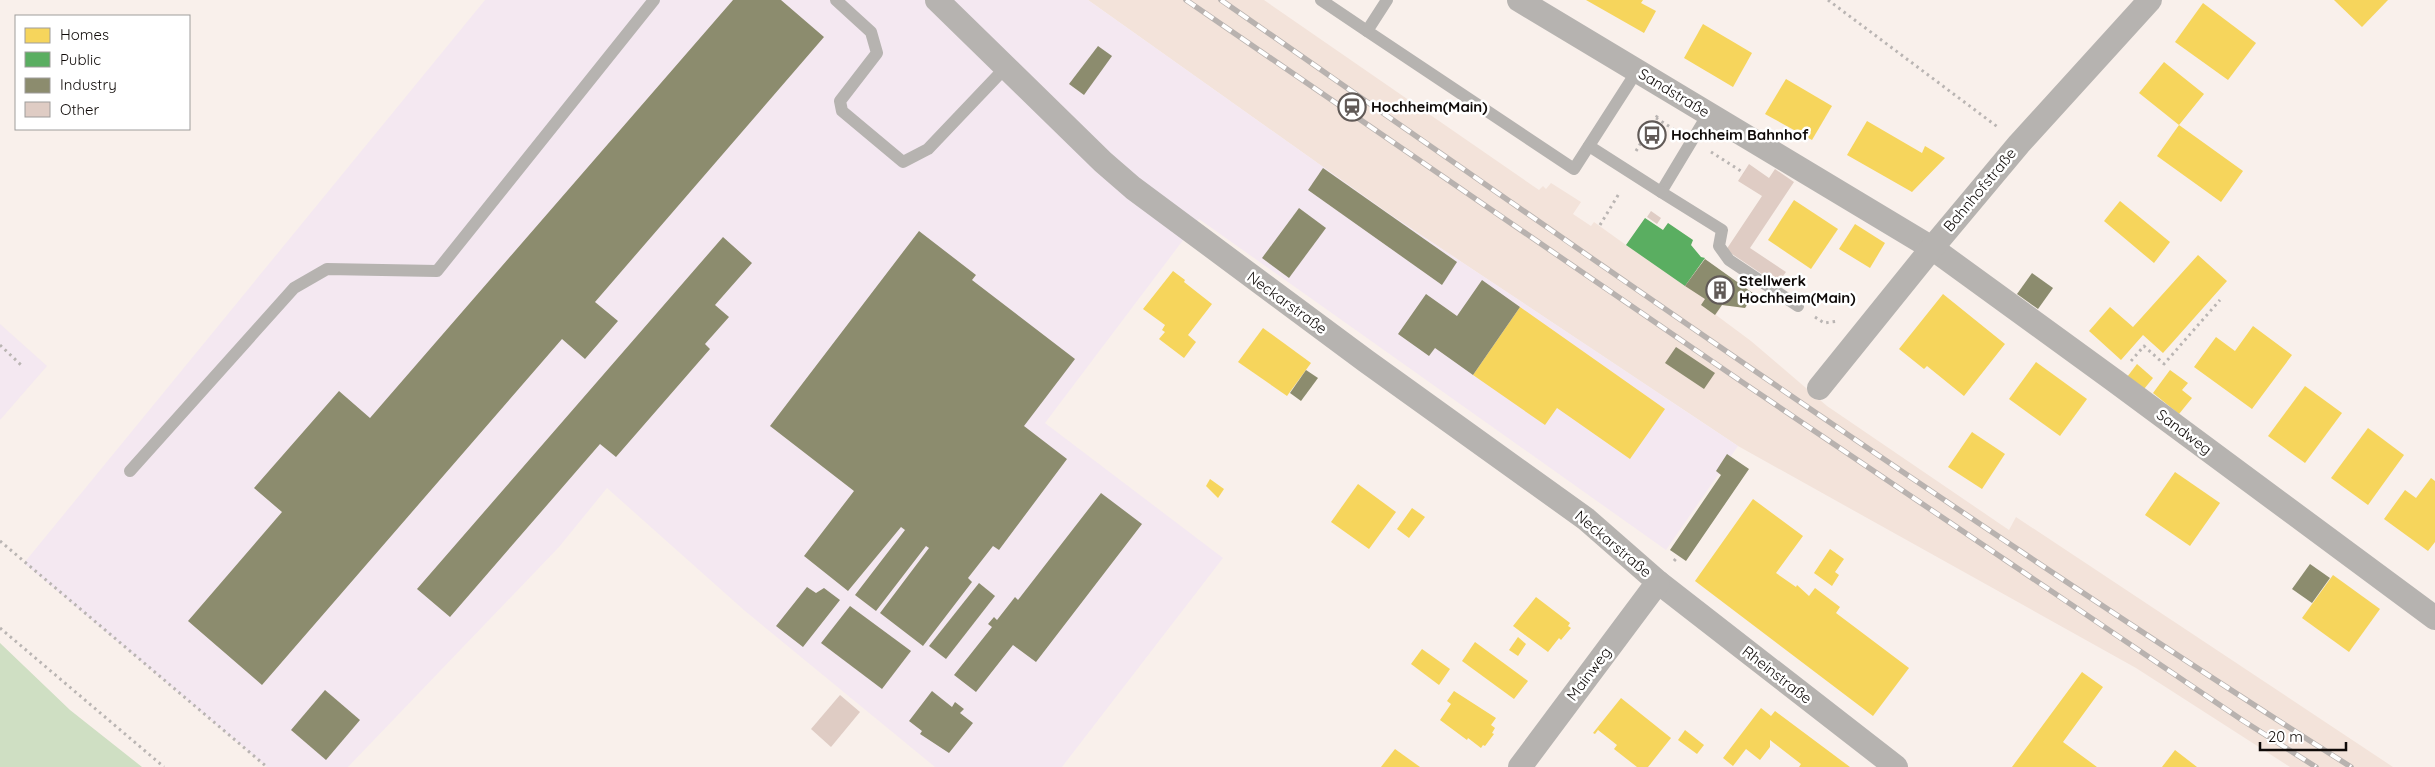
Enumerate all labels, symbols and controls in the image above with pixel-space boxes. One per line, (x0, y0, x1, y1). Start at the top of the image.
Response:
legend (15, 15, 190, 130)
text: Homes (60, 25, 109, 44)
text: Public (60, 50, 101, 69)
street label: Sandstraße (1635, 64, 1713, 121)
text: Industry (60, 75, 117, 94)
station icon: Hochheim(Main) (1337, 92, 1367, 122)
place label: Hochheim(Main) (1371, 97, 1488, 116)
text: Other (60, 100, 100, 119)
bus stop icon: Hochheim Bahnhof (1637, 120, 1667, 150)
place label: Hochheim Bahnhof (1671, 125, 1809, 144)
street label: Bahnhofstraße (1939, 144, 2020, 235)
street label: Neckarstraße (1244, 267, 1331, 338)
place label: Stellwerk Hochheim(Main) (1739, 271, 1856, 307)
building icon: Stellwerk Hochheim(Main) (1705, 275, 1735, 305)
street label: Sandweg (2153, 405, 2216, 459)
street label: Neckarstraße (1571, 506, 1656, 581)
street label: Rheinstraße (1739, 641, 1816, 708)
street label: Mainweg (1562, 643, 1615, 704)
scale bar (2260, 720, 2346, 752)
text: 20 m (2268, 727, 2303, 746)

